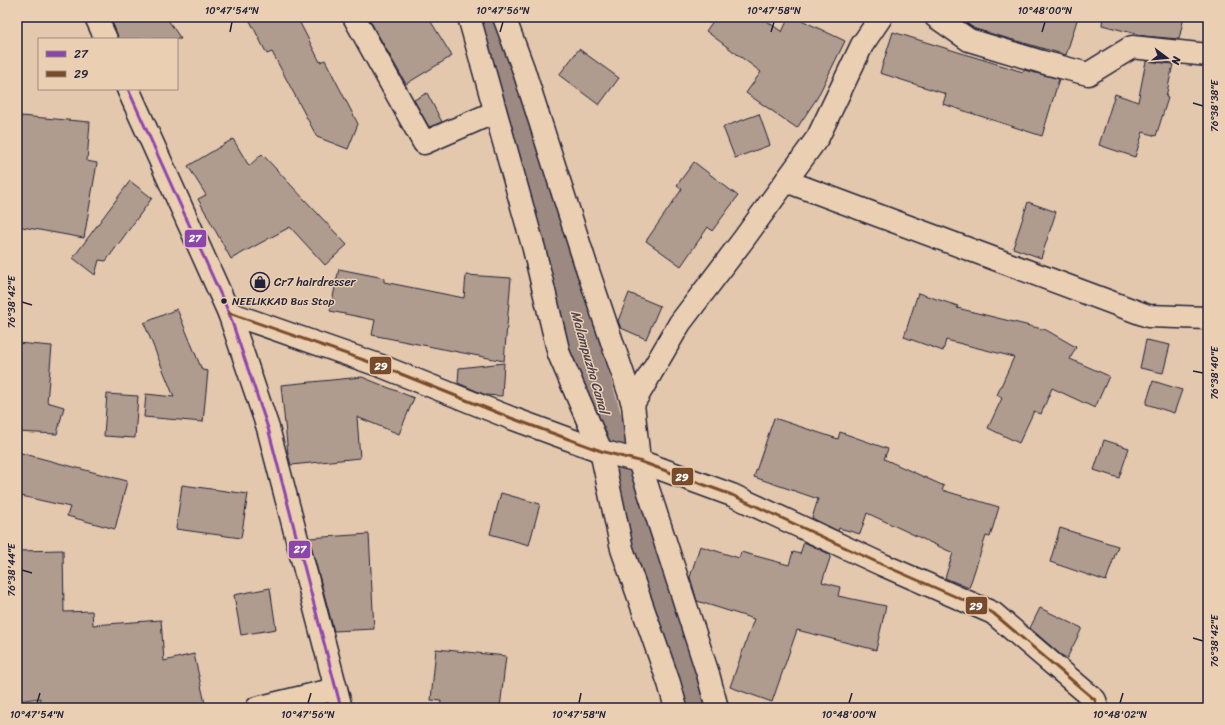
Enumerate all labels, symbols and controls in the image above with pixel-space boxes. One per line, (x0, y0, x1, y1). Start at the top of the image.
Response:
text: 10°47'54"N (205, 2, 259, 20)
text: 10°47'56"N (476, 2, 530, 20)
text: 10°47'58"N (747, 2, 801, 20)
text: 10°48'00"N (1018, 2, 1072, 20)
legend (38, 38, 178, 90)
north arrow (1147, 38, 1187, 78)
text: 27 (74, 43, 89, 65)
text: N (1166, 53, 1187, 67)
text: 29 (74, 63, 88, 85)
text: 76°38'38"E (1206, 78, 1224, 132)
line badge: 27 (184, 229, 207, 248)
text: 27 (188, 229, 203, 248)
shop icon: Cr7 hairdresser (249, 271, 271, 293)
place label: Cr7 hairdresser (274, 271, 357, 293)
text: 76°38'42"E (3, 274, 21, 328)
place label: NEELIKKAD Bus Stop (232, 292, 334, 311)
marker: NEELIKKAD Bus Stop (219, 296, 229, 306)
water label: Malampuzha Canal (564, 308, 617, 419)
text: 76°38'40"E (1206, 345, 1224, 400)
line badge: 29 (369, 356, 392, 375)
text: 29 (373, 357, 388, 376)
line badge: 29 (671, 467, 694, 486)
text: 29 (674, 468, 689, 487)
line badge: 27 (288, 540, 311, 559)
text: 27 (293, 540, 308, 559)
text: 76°38'44"E (3, 542, 21, 597)
line badge: 29 (965, 596, 988, 615)
text: 29 (968, 597, 983, 616)
text: 76°38'42"E (1206, 613, 1224, 667)
text: 10°47'54"N (10, 706, 64, 724)
text: 10°47'56"N (281, 706, 335, 724)
text: 10°47'58"N (552, 706, 606, 724)
text: 10°48'00"N (822, 706, 876, 724)
text: 10°48'02"N (1093, 706, 1147, 724)

